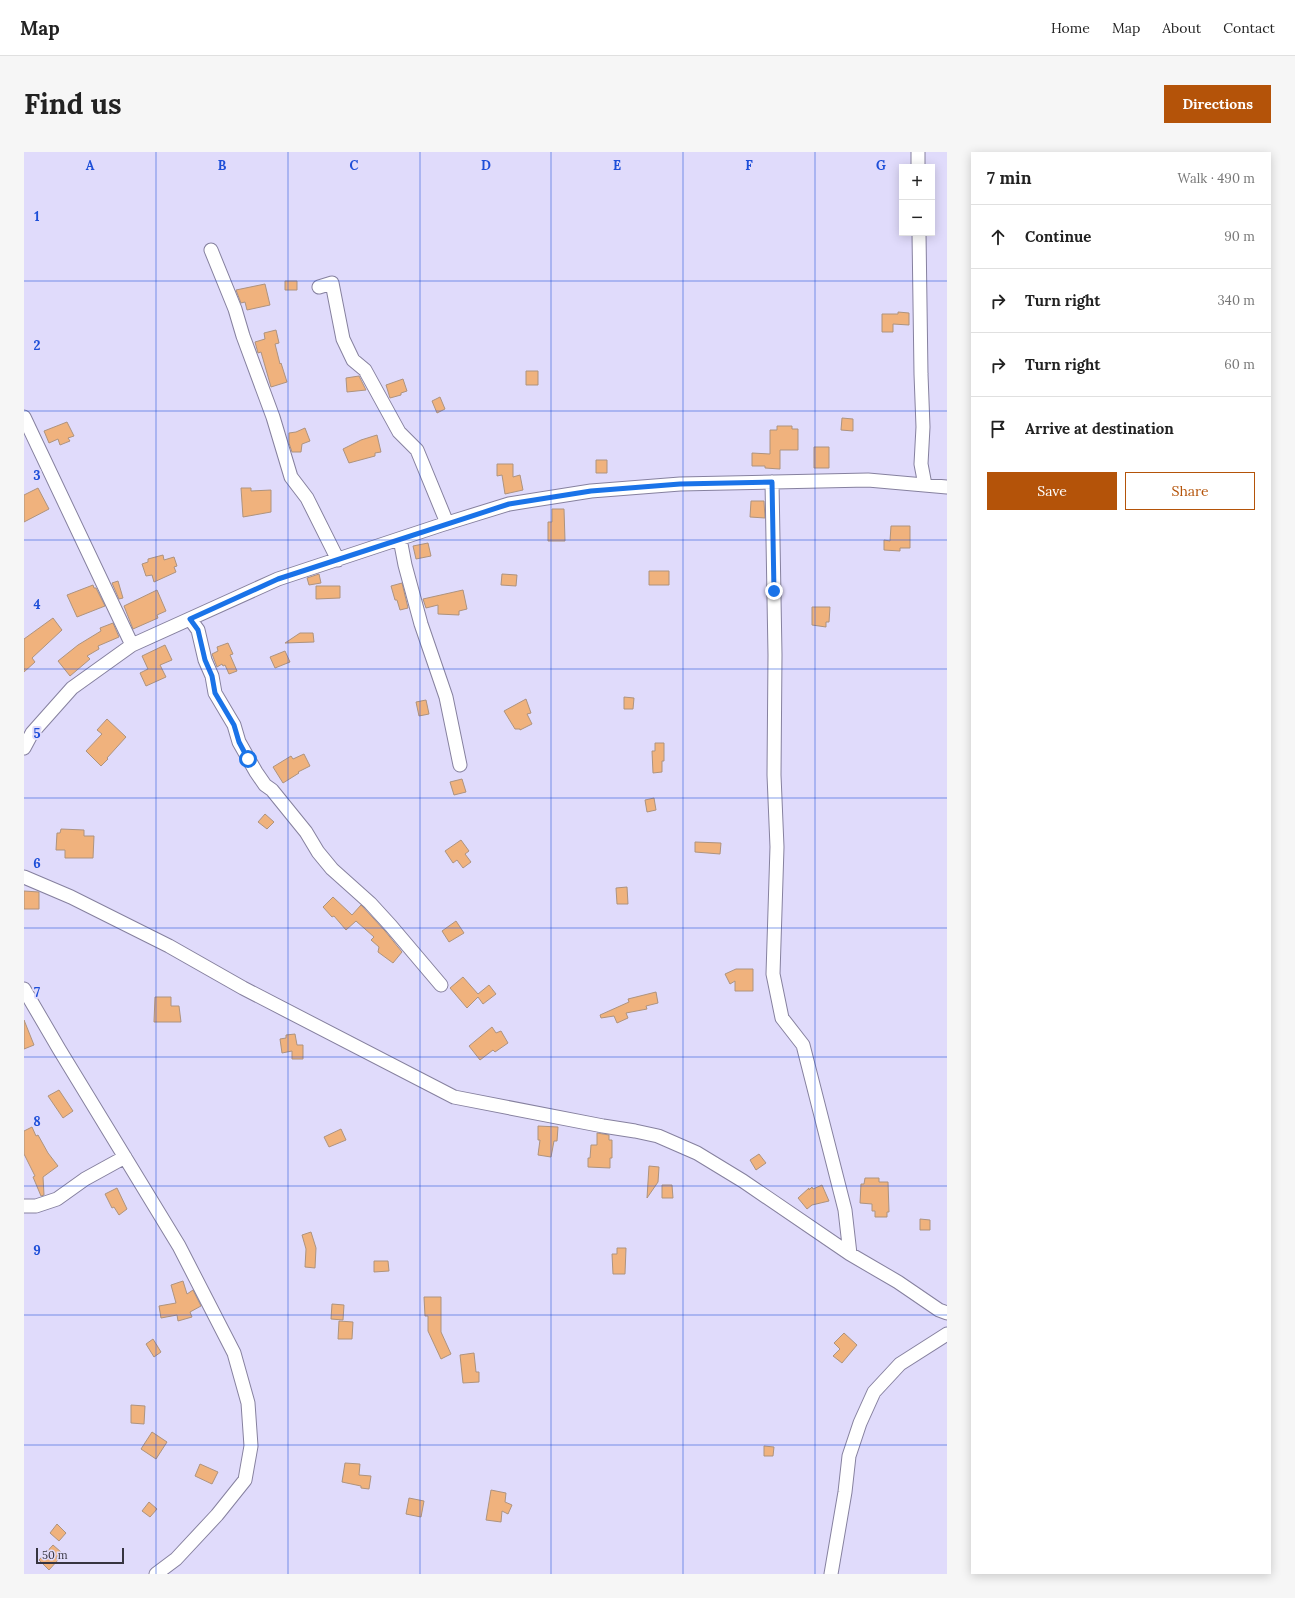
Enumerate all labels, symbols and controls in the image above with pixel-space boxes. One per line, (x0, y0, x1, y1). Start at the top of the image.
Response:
text: Map (20, 16, 60, 40)
text: Home (1051, 19, 1090, 37)
text: Map (1112, 19, 1140, 37)
text: About (1162, 19, 1201, 37)
text: Contact (1223, 19, 1275, 37)
button: Directions (1164, 85, 1271, 123)
text: Find us (24, 86, 122, 122)
text: A (86, 157, 95, 174)
text: B (218, 157, 227, 174)
text: C (350, 157, 359, 174)
text: D (481, 157, 491, 174)
text: E (613, 157, 621, 174)
text: F (745, 157, 753, 174)
text: G (876, 157, 886, 174)
map controls (899, 164, 935, 236)
button: + (899, 164, 935, 200)
text: 7 min (987, 167, 1032, 189)
text: Walk · 490 m (1178, 170, 1255, 187)
button: − (899, 200, 935, 236)
text: 1 (34, 208, 40, 225)
icon: ahead (987, 226, 1009, 248)
text: Continue (1025, 227, 1091, 246)
text: 90 m (1224, 228, 1255, 245)
icon: right (987, 290, 1009, 312)
text: Turn right (1025, 291, 1101, 310)
text: 340 m (1218, 292, 1255, 309)
text: 2 (34, 337, 41, 354)
icon: right (987, 354, 1009, 376)
text: Turn right (1025, 355, 1101, 374)
text: 60 m (1224, 356, 1255, 373)
icon: arrive (987, 418, 1009, 440)
text: Arrive at destination (1025, 419, 1174, 438)
text: 3 (33, 467, 41, 484)
button: Save (987, 472, 1117, 510)
button: Share (1125, 472, 1255, 510)
route end (765, 582, 783, 600)
text: 4 (33, 596, 41, 613)
text: 5 (33, 725, 41, 742)
route start (239, 750, 257, 768)
text: 6 (33, 855, 41, 872)
text: 7 (34, 984, 40, 1001)
text: 8 (33, 1113, 41, 1130)
text: 9 (33, 1242, 41, 1259)
scale bar (36, 1546, 124, 1565)
text: 50 m (42, 1548, 68, 1562)

